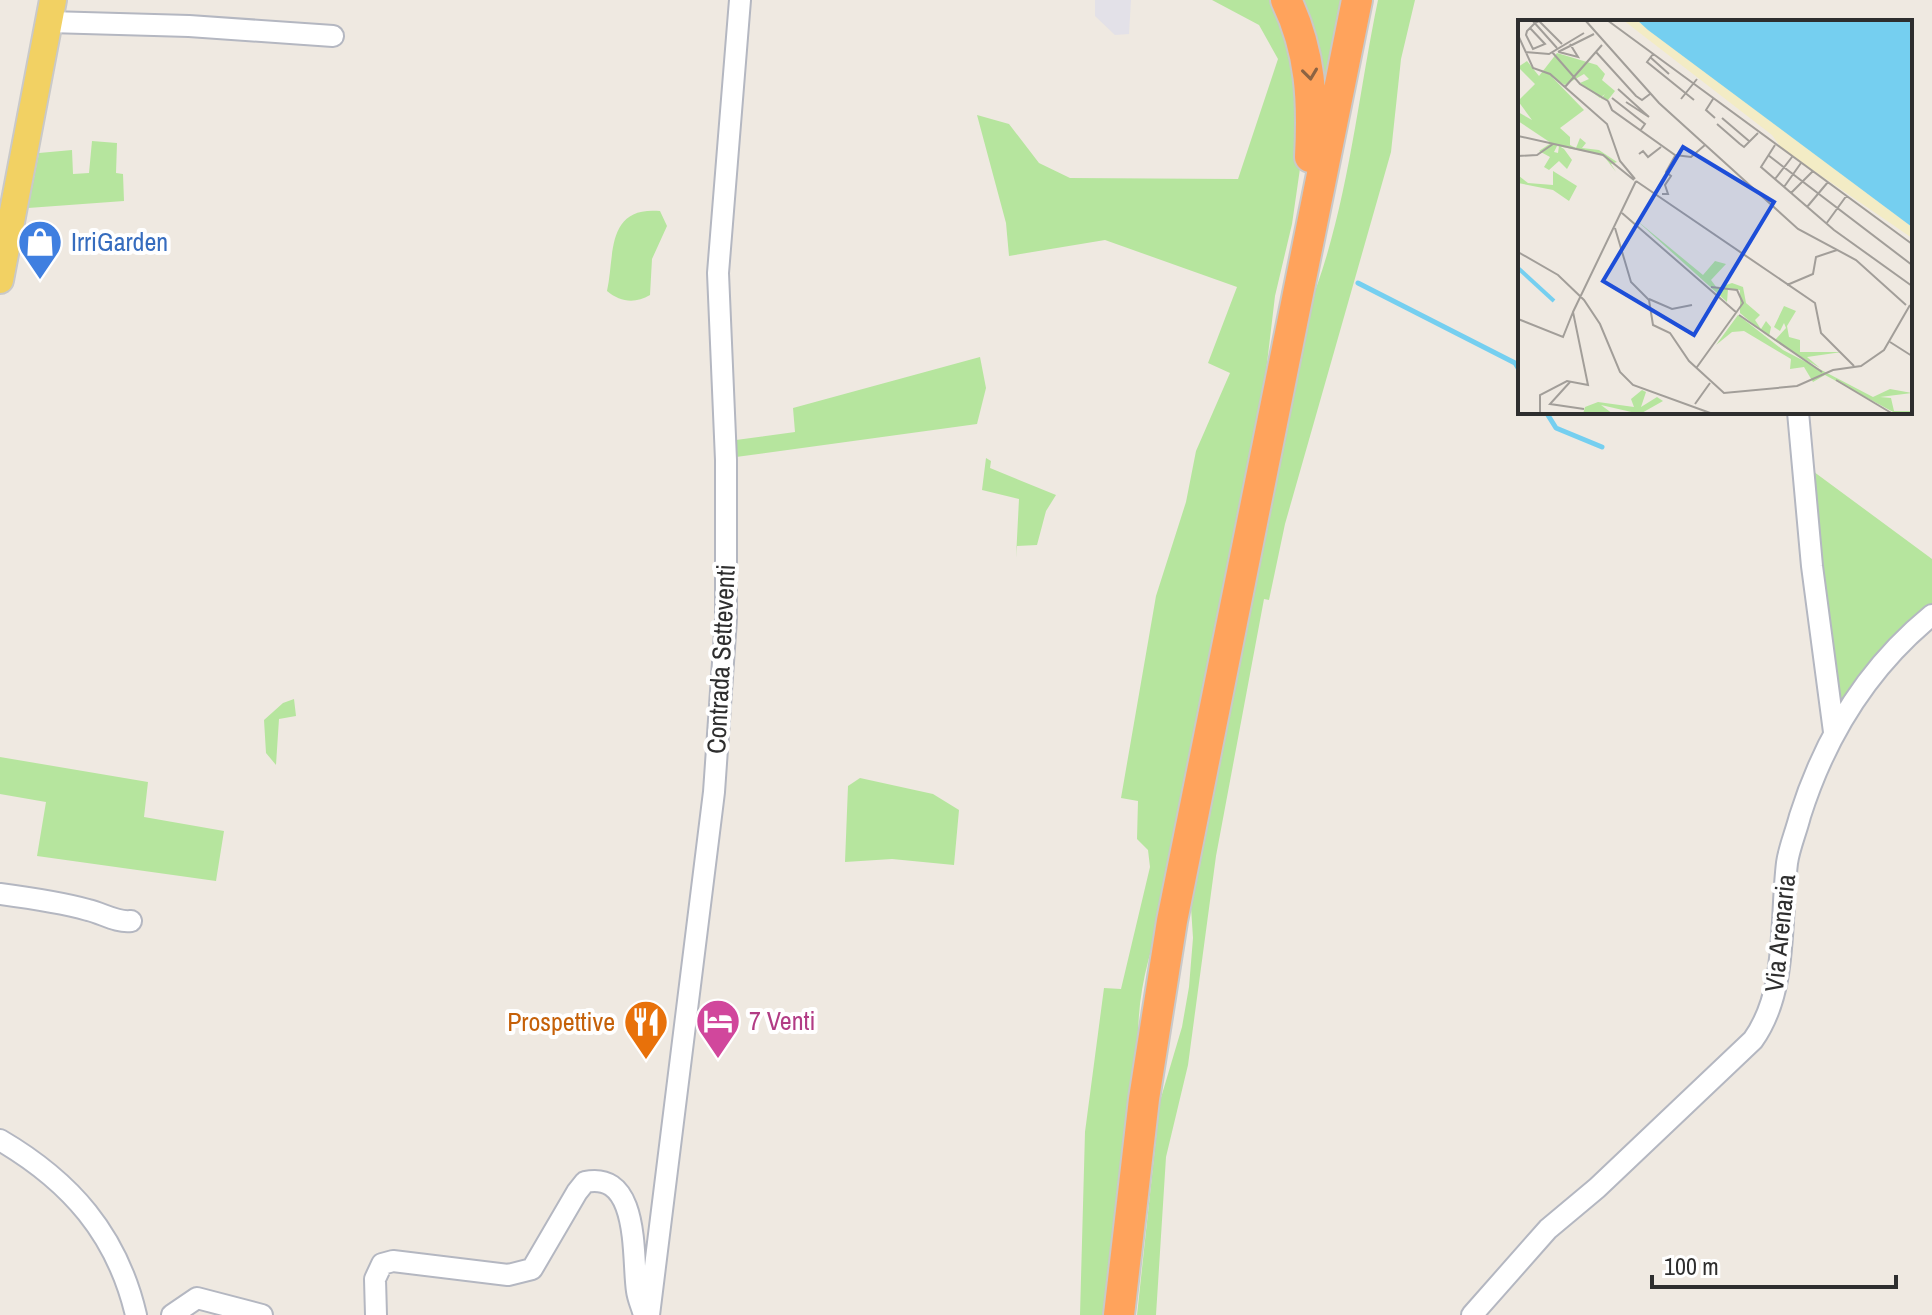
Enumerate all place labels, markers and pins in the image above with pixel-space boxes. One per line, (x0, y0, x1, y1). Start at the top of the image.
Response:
shop icon: IrriGarden (16, 218, 64, 281)
place label: IrriGarden (71, 224, 168, 259)
hotel icon: 7 Venti (694, 997, 742, 1060)
restaurant icon: Prospettive (622, 998, 670, 1061)
place label: 7 Venti (749, 1003, 815, 1038)
place label: Prospettive (507, 1004, 615, 1039)

